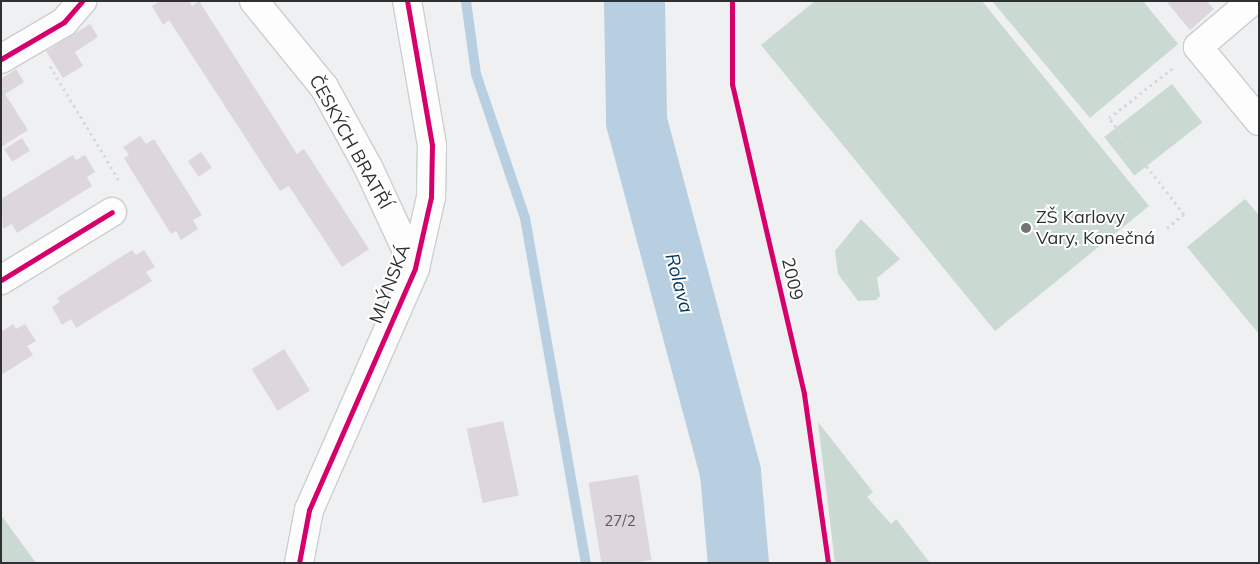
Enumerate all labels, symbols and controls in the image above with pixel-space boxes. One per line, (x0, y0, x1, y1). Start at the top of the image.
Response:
street label: ČESKÝCH BRATŘÍ (304, 71, 396, 213)
place label: ZŠ Karlovy Vary, Konečná (1036, 207, 1155, 250)
marker: ZŠ Karlovy Vary, Konečná (1020, 222, 1032, 234)
street label: MLÝNSKÁ (365, 241, 415, 327)
water label: Rolava (660, 251, 698, 315)
street label: 2009 (777, 256, 807, 302)
house number: 27/2 (604, 512, 636, 530)

